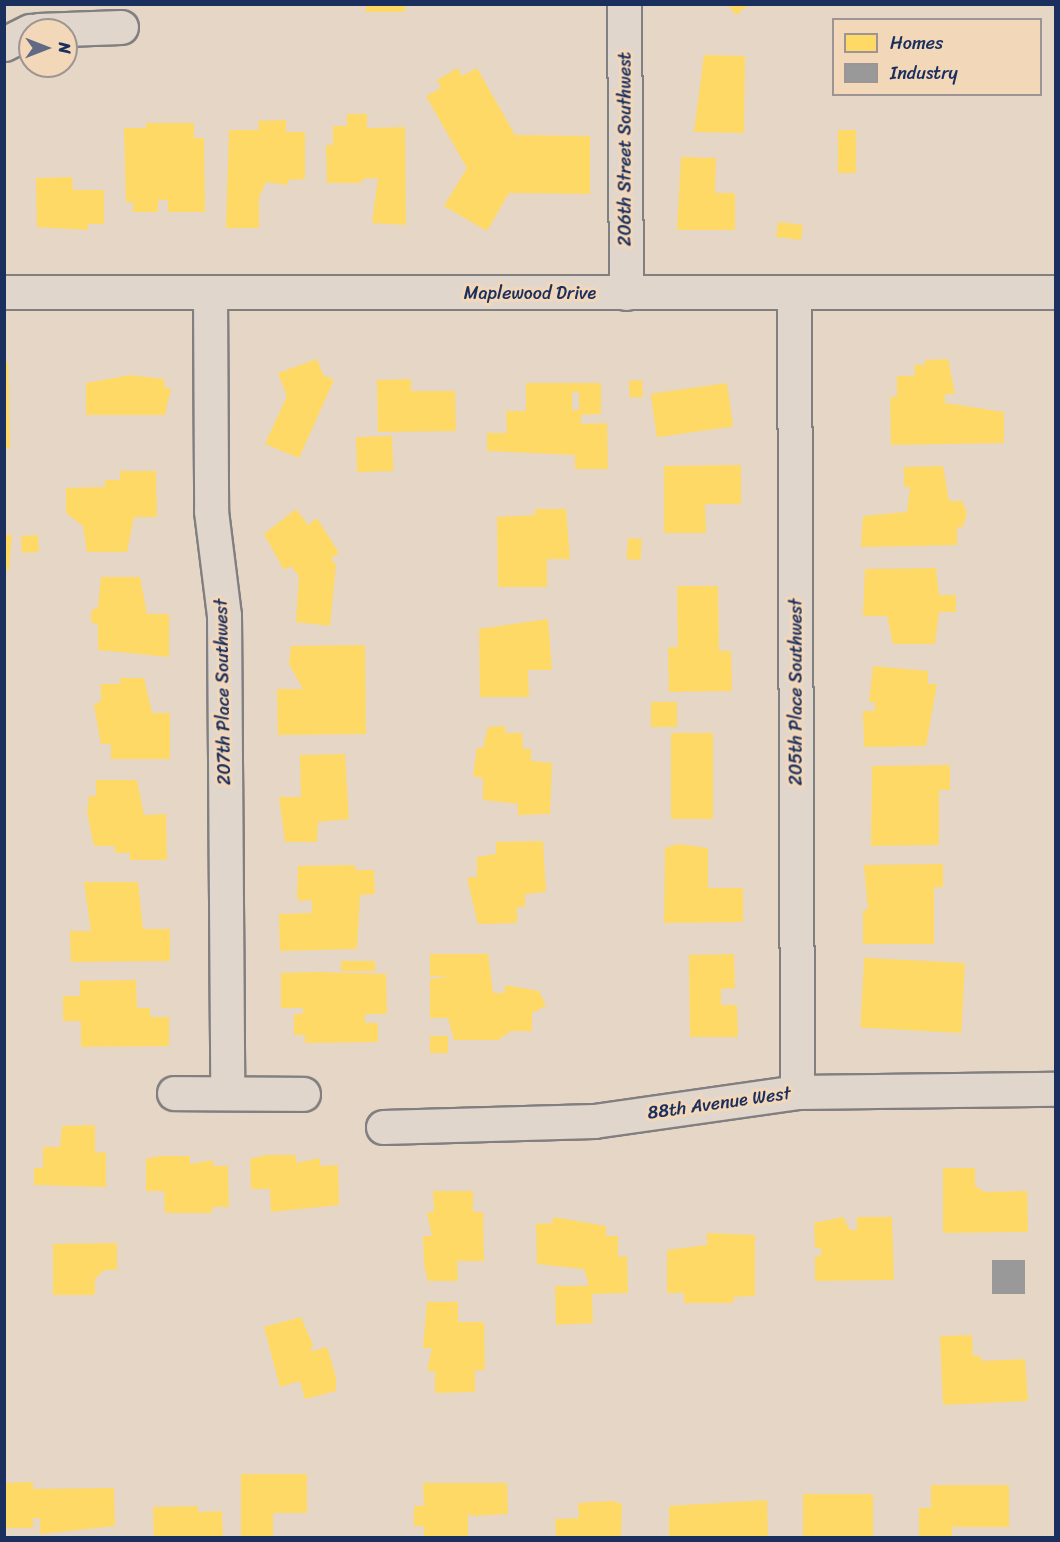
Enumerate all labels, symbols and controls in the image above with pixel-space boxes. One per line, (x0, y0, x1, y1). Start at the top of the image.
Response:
north arrow (18, 18, 78, 78)
legend (832, 18, 1042, 96)
text: Homes (890, 27, 943, 59)
text: N (50, 42, 79, 54)
street label: 206th Street Southwest (614, 51, 636, 247)
text: Industry (890, 57, 958, 89)
street label: Maplewood Drive (463, 282, 597, 304)
street label: 207th Place Southwest (211, 598, 235, 786)
street label: 205th Place Southwest (785, 598, 807, 786)
street label: 88th Avenue West (646, 1082, 792, 1124)

